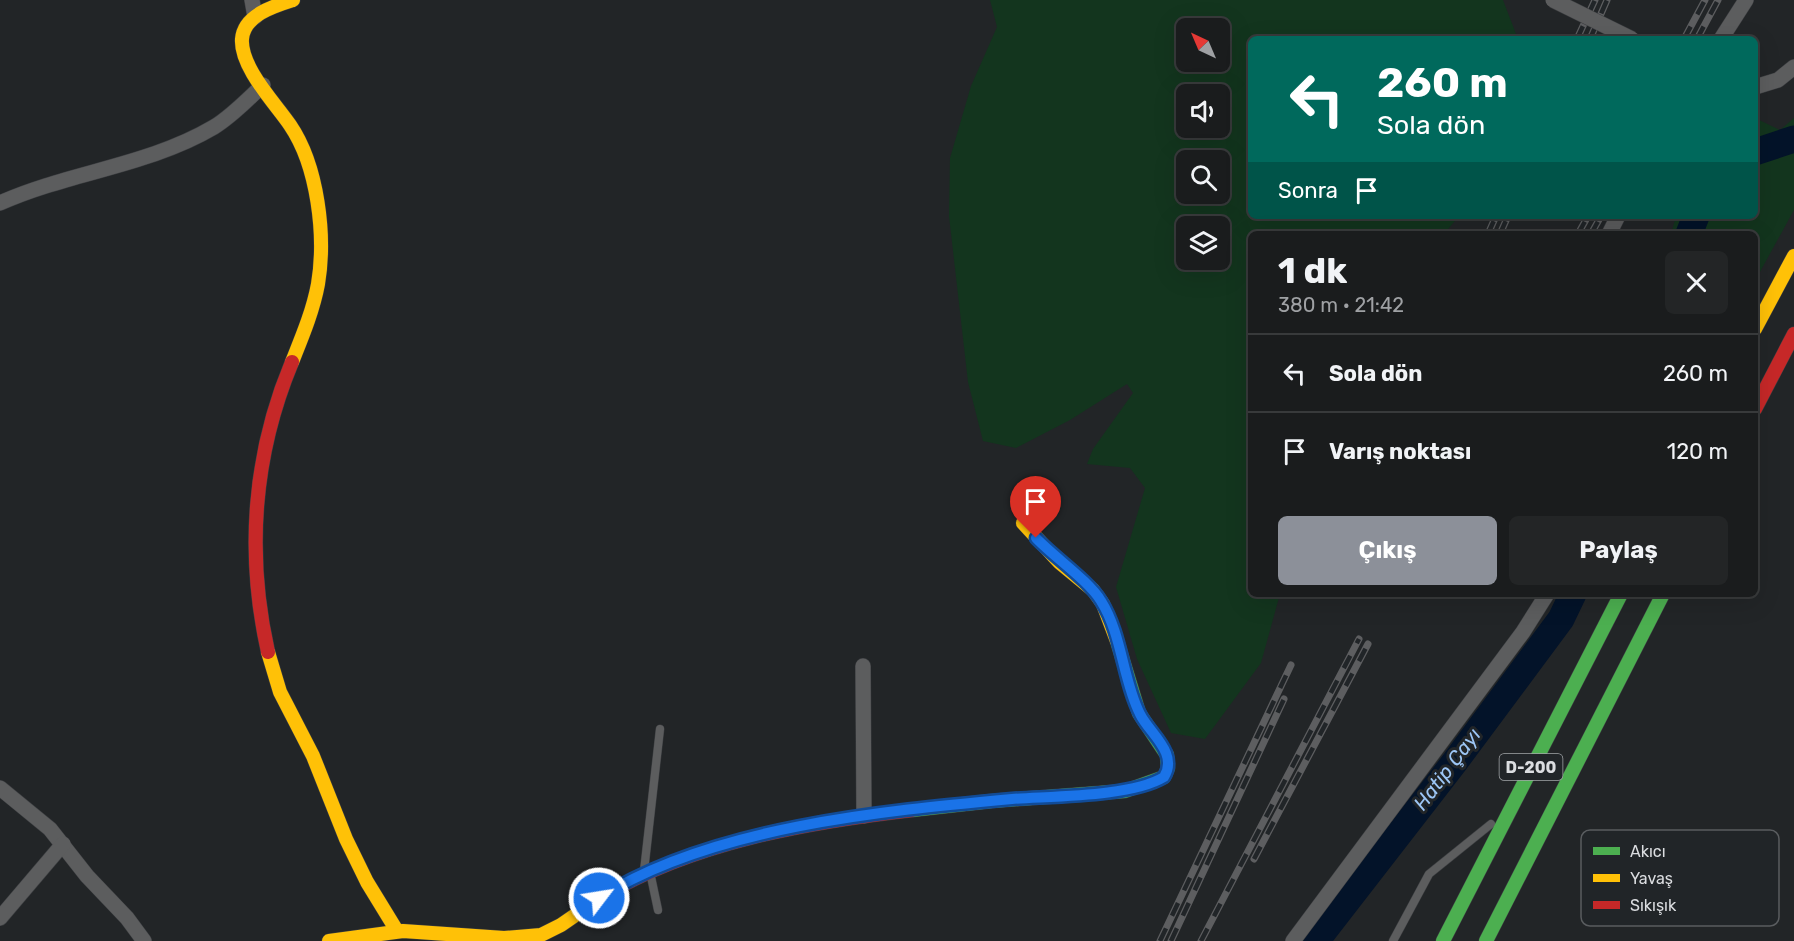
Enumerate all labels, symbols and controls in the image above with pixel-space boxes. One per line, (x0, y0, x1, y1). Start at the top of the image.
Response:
north arrow (1176, 18, 1230, 72)
map controls (1176, 18, 1230, 270)
text: 260 m (1377, 58, 1508, 108)
icon: left (1278, 60, 1356, 138)
button: sound (1176, 84, 1230, 138)
text: Sola dön (1377, 109, 1485, 141)
button: search (1176, 150, 1230, 204)
icon: arrive (1350, 174, 1383, 207)
text: Sonra (1278, 177, 1338, 204)
button: layers (1176, 216, 1230, 270)
text: 1 dk (1278, 249, 1347, 292)
button: close (1665, 251, 1728, 314)
text: 380 m · 21:42 (1278, 293, 1404, 317)
icon: left (1278, 357, 1311, 390)
text: Sola dön (1329, 360, 1422, 387)
text: 260 m (1663, 360, 1728, 387)
icon: arrive (1278, 435, 1311, 468)
text: Varış noktası (1329, 438, 1471, 465)
text: 120 m (1667, 438, 1728, 465)
pin (1010, 476, 1061, 538)
icon: arrive (1019, 485, 1052, 518)
button: Çıkış (1278, 516, 1497, 585)
button: Paylaş (1509, 516, 1728, 585)
water label: Hatip Çayı (1408, 723, 1486, 815)
road number: D-200 (1500, 754, 1562, 780)
legend (1581, 830, 1779, 926)
text: Akıcı (1630, 842, 1666, 861)
position arrow (567, 866, 631, 930)
text: Yavaş (1630, 869, 1673, 888)
text: Sıkışık (1630, 896, 1677, 915)

